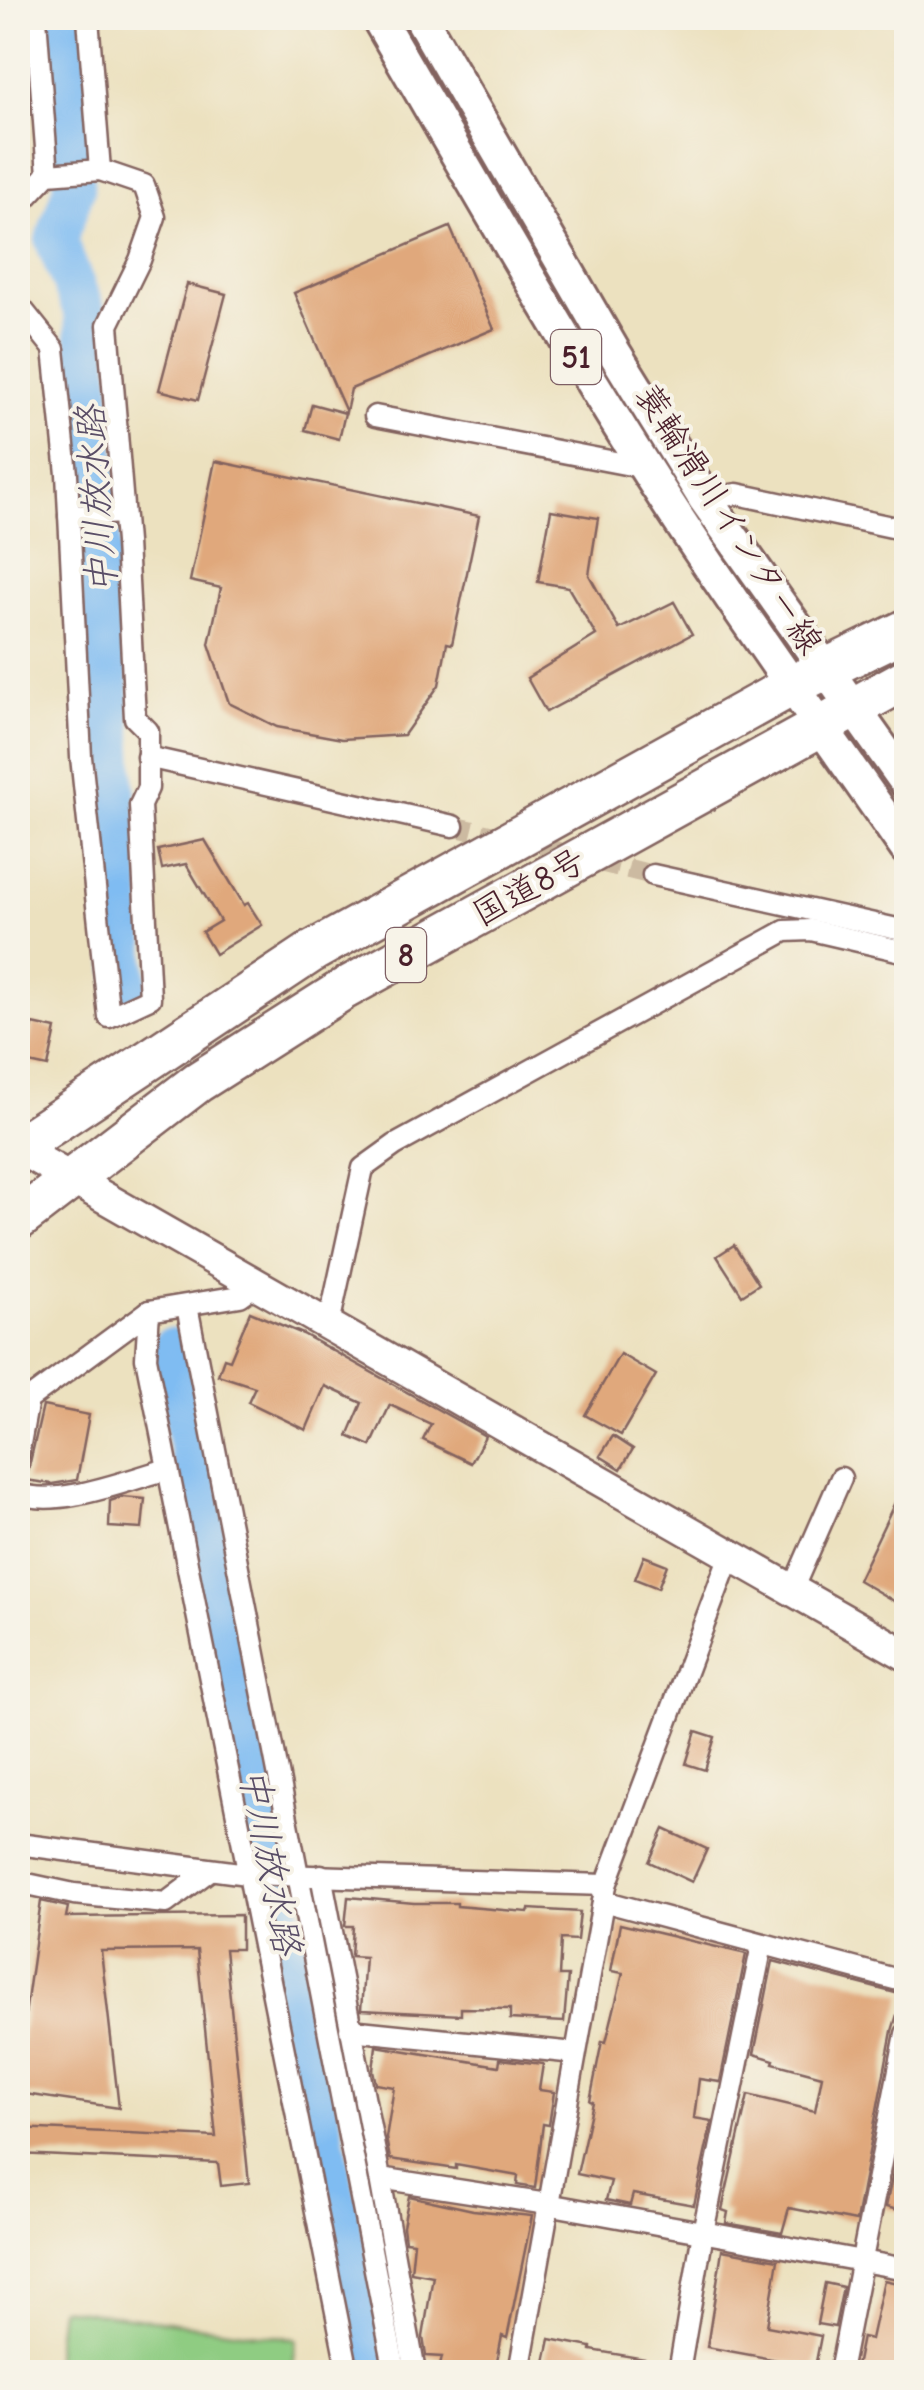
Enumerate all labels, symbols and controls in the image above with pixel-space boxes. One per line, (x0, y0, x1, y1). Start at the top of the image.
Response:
road number: 51 (551, 330, 601, 384)
street label: 蓑輪滑川インター線 (626, 376, 832, 662)
water label: 中川放水路 (68, 402, 126, 596)
street label: 国道8号 (465, 839, 593, 935)
road number: 8 (386, 928, 426, 982)
water label: 中川放水路 (230, 1764, 310, 1960)

